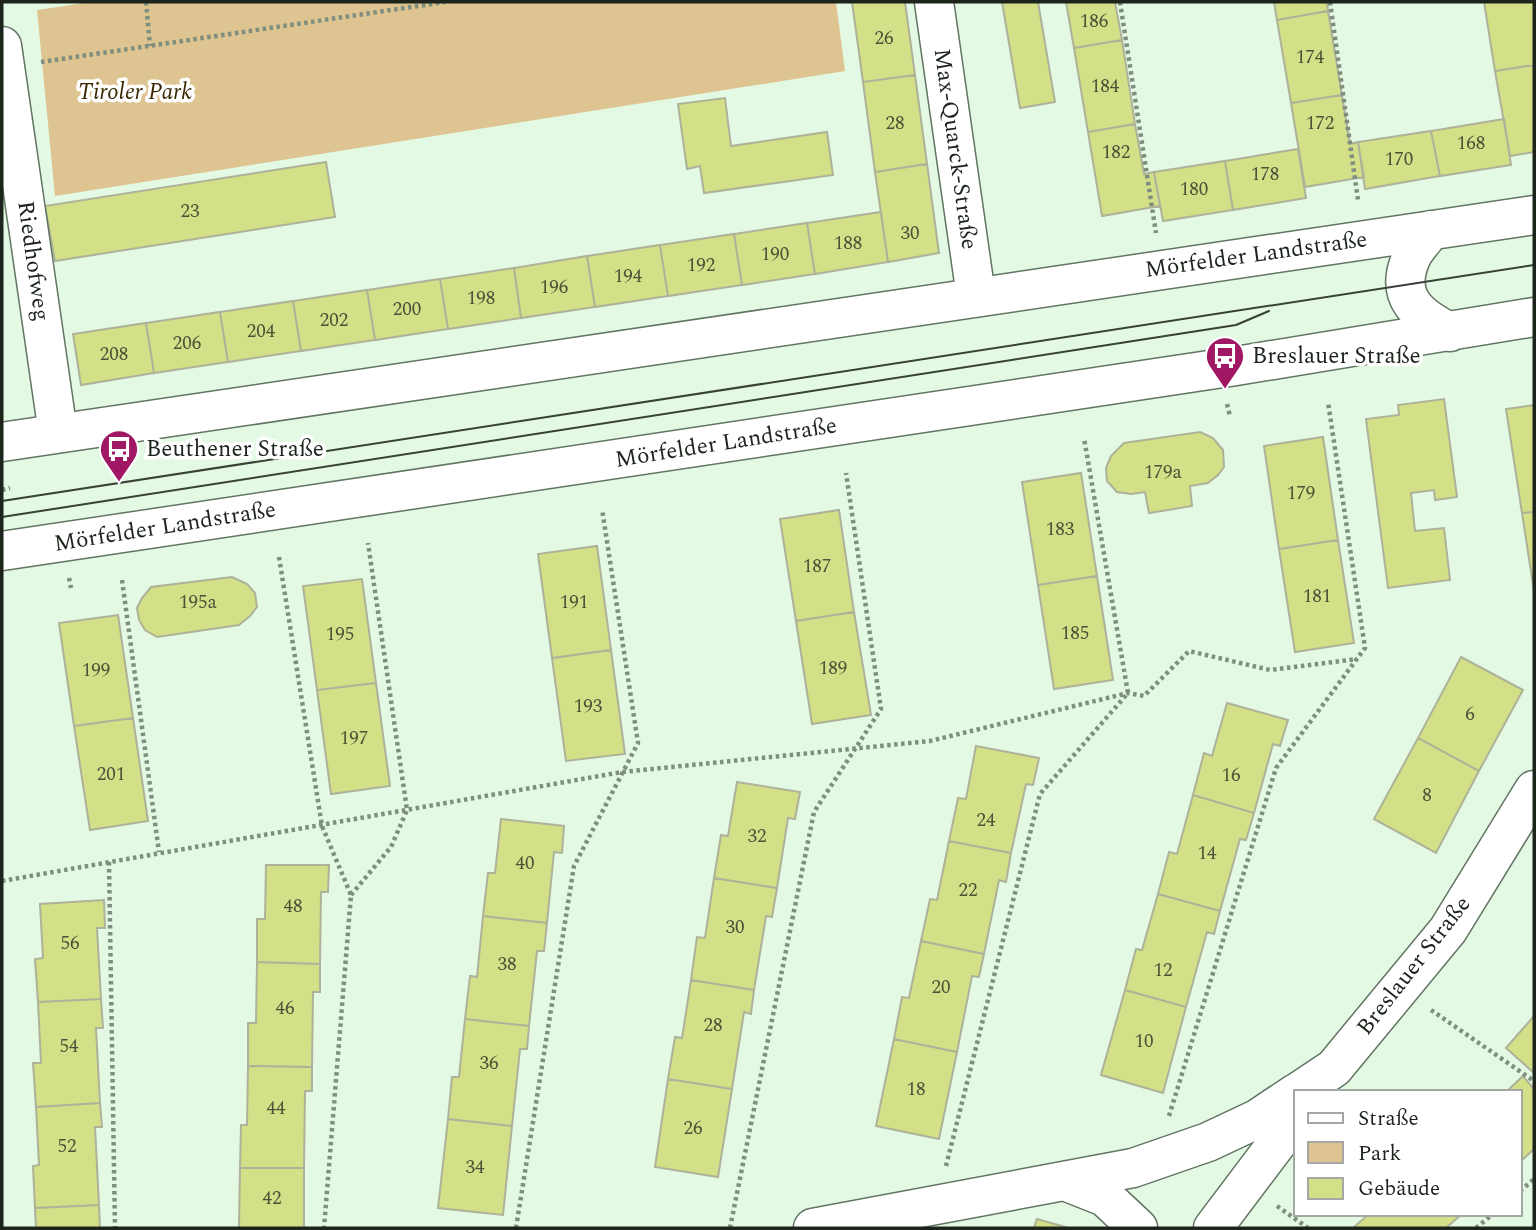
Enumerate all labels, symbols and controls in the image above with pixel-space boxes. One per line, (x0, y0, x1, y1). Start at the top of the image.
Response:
house number: 186 (1080, 7, 1108, 36)
house number: 26 (874, 24, 894, 53)
house number: 174 (1296, 43, 1325, 72)
street label: Max-Quarck-Straße (924, 46, 986, 252)
house number: 184 (1091, 72, 1120, 101)
park label: Tiroler Park (78, 75, 192, 110)
house number: 28 (885, 109, 905, 138)
house number: 172 (1306, 109, 1334, 138)
house number: 168 (1457, 129, 1485, 158)
house number: 182 (1102, 138, 1130, 167)
house number: 170 (1385, 145, 1413, 174)
house number: 178 (1251, 160, 1279, 189)
house number: 180 (1180, 175, 1208, 204)
house number: 23 (180, 197, 200, 226)
street label: Riedhofweg (7, 199, 59, 323)
house number: 30 (900, 219, 920, 248)
street label: Mörfelder Landstraße (1143, 222, 1369, 288)
house number: 188 (834, 229, 862, 258)
house number: 190 (761, 240, 789, 269)
house number: 192 (687, 251, 715, 280)
house number: 194 (614, 262, 643, 291)
house number: 196 (540, 273, 568, 302)
house number: 198 (467, 284, 495, 313)
house number: 200 (393, 295, 421, 324)
house number: 202 (320, 306, 348, 335)
house number: 204 (247, 317, 276, 346)
house number: 206 (173, 329, 201, 358)
bus stop icon: Breslauer Straße (1204, 335, 1246, 390)
place label: Breslauer Straße (1252, 339, 1421, 374)
house number: 208 (100, 340, 128, 369)
street label: Mörfelder Landstraße (613, 408, 839, 478)
bus stop icon: Beuthener Straße (98, 428, 140, 483)
place label: Beuthener Straße (146, 432, 324, 467)
house number: 179a (1144, 458, 1183, 487)
house number: 179 (1287, 479, 1315, 508)
street label: Mörfelder Landstraße (52, 492, 278, 562)
house number: 183 (1046, 515, 1075, 544)
house number: 187 (803, 552, 831, 581)
house number: 181 (1303, 582, 1331, 611)
house number: 195a (179, 588, 218, 617)
house number: 191 (560, 588, 588, 617)
house number: 185 (1061, 619, 1089, 648)
house number: 195 (326, 620, 354, 649)
house number: 189 (819, 654, 847, 683)
house number: 199 (82, 656, 110, 685)
house number: 193 (574, 692, 603, 721)
house number: 6 (1465, 700, 1475, 729)
house number: 197 (340, 724, 368, 753)
house number: 201 (97, 760, 125, 789)
house number: 16 (1221, 761, 1241, 790)
house number: 8 (1422, 781, 1432, 810)
house number: 24 (976, 806, 996, 835)
house number: 32 (747, 822, 767, 851)
house number: 14 (1197, 839, 1217, 868)
house number: 40 (515, 849, 535, 878)
house number: 22 (958, 876, 978, 905)
street label: Breslauer Straße (1348, 889, 1480, 1043)
house number: 48 (283, 892, 303, 921)
house number: 30 (725, 913, 745, 942)
house number: 56 (60, 929, 80, 958)
house number: 38 (497, 950, 517, 979)
house number: 12 (1153, 956, 1173, 985)
house number: 20 (931, 973, 951, 1002)
house number: 46 (275, 994, 295, 1023)
house number: 28 (703, 1011, 723, 1040)
house number: 10 (1134, 1027, 1154, 1056)
house number: 54 (59, 1032, 79, 1061)
house number: 36 (479, 1049, 499, 1078)
house number: 18 (906, 1075, 926, 1104)
legend (1294, 1090, 1522, 1216)
house number: 44 (266, 1094, 286, 1123)
text: Straße (1358, 1103, 1419, 1135)
house number: 26 (683, 1114, 703, 1143)
house number: 52 (57, 1132, 77, 1161)
text: Park (1358, 1138, 1402, 1170)
house number: 34 (465, 1153, 485, 1182)
text: Gebäude (1358, 1173, 1440, 1205)
house number: 42 (262, 1184, 282, 1213)

